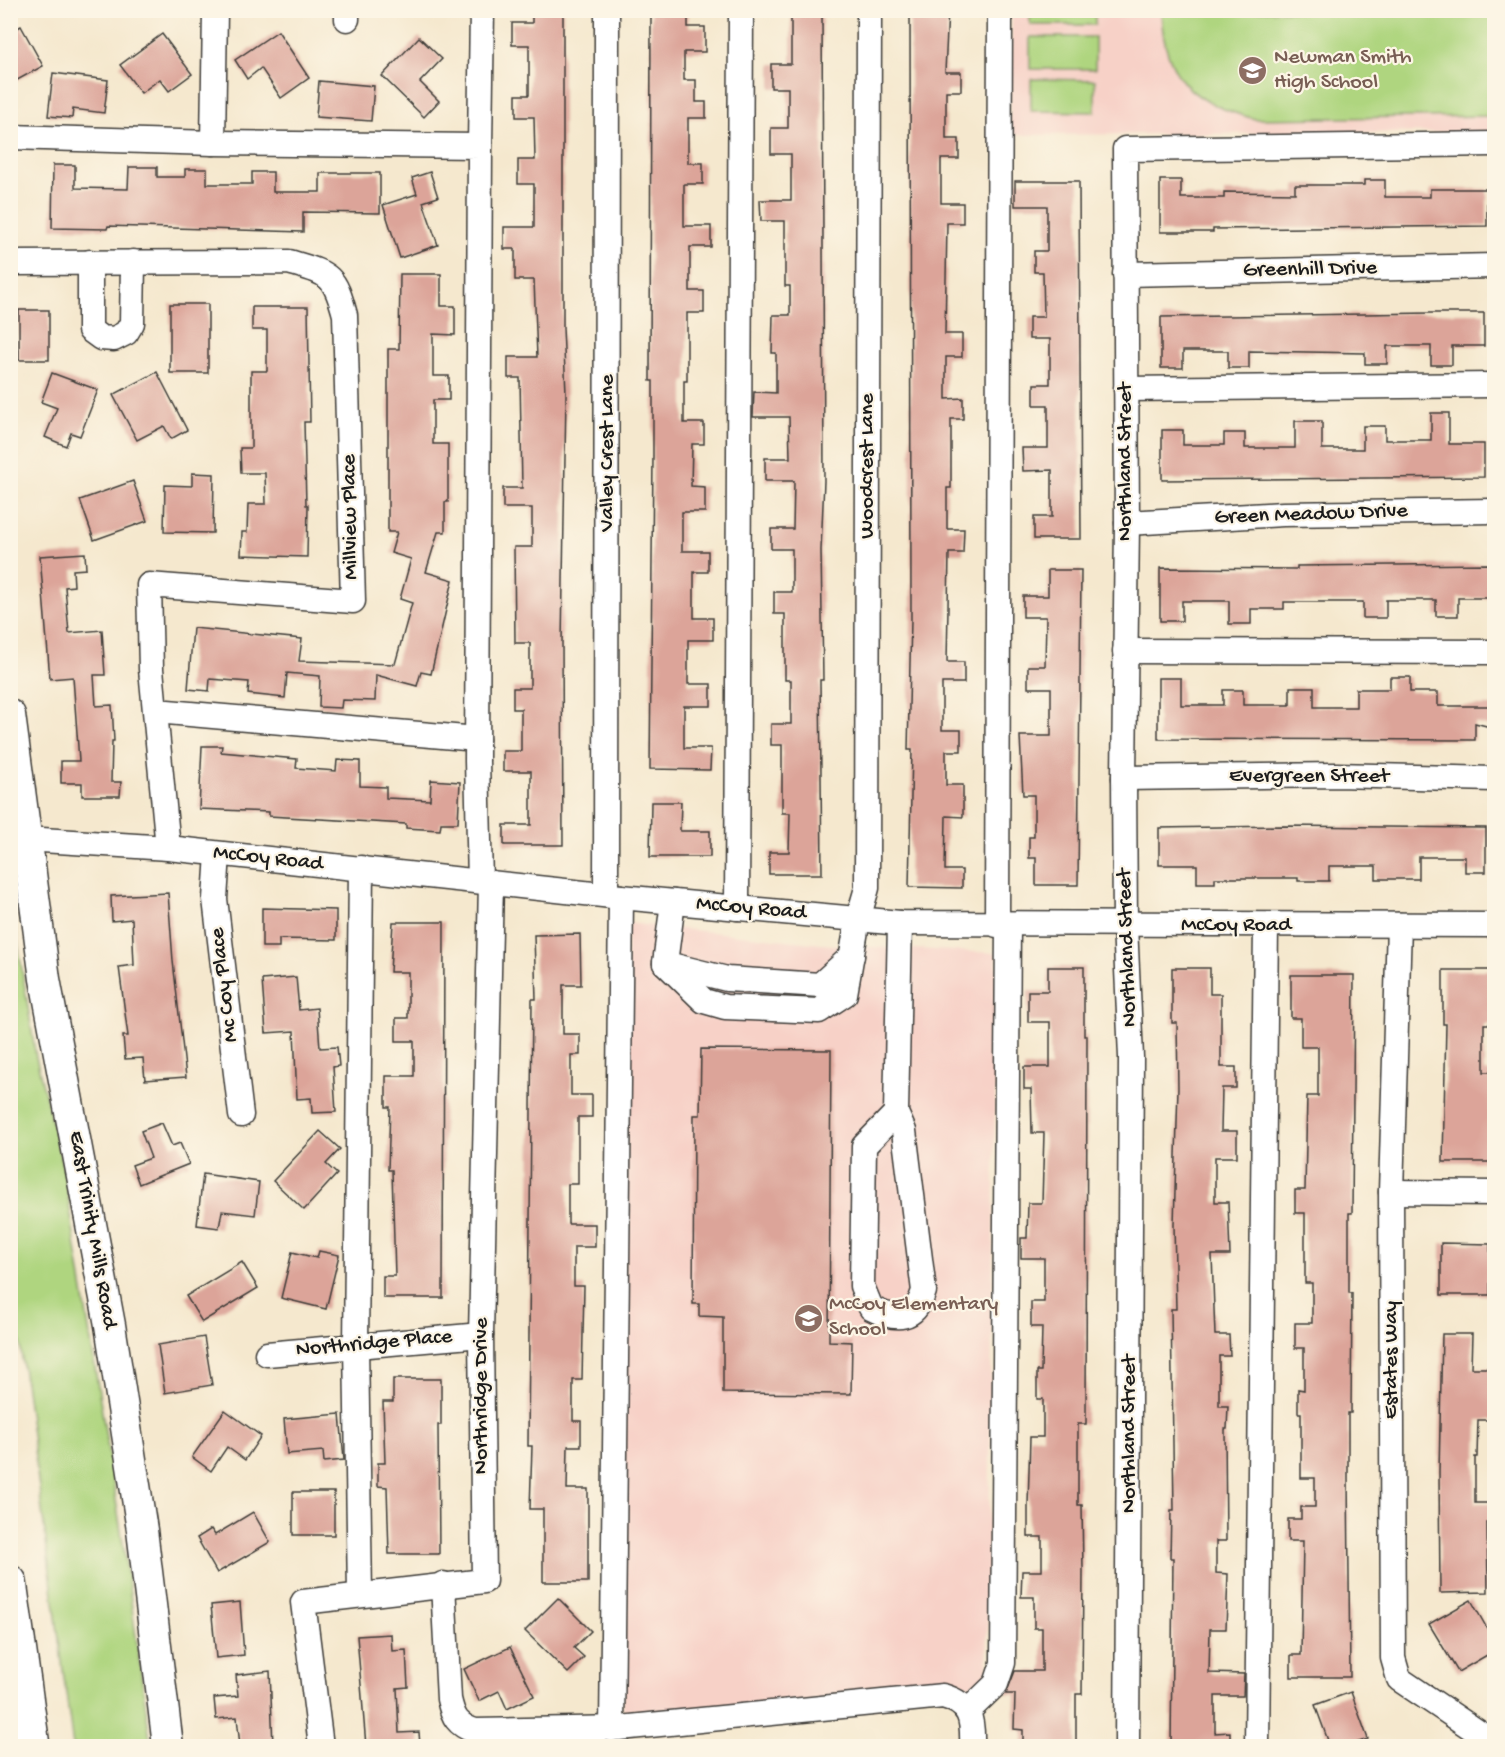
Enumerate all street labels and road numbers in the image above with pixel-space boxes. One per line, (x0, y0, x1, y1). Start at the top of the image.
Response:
street label: Greenhill Drive (1243, 256, 1378, 284)
street label: Valley Crest Lane (595, 374, 621, 532)
street label: Northland Street (1113, 381, 1139, 541)
street label: Woodcrest Lane (855, 393, 881, 539)
street label: Millview Place (337, 453, 365, 580)
street label: Green Meadow Drive (1214, 499, 1409, 531)
street label: Evergreen Street (1229, 764, 1391, 790)
street label: McCoy Road (212, 840, 326, 878)
street label: Northland Street (1112, 866, 1144, 1028)
street label: McCoy Road (695, 891, 809, 927)
street label: McCoy Road (1181, 913, 1293, 939)
street label: Mc Coy Place (205, 926, 245, 1044)
street label: East Trinity Mills Road (62, 1129, 123, 1333)
street label: Estates Way (1379, 1301, 1405, 1419)
street label: Northridge Drive (469, 1317, 495, 1474)
street label: Northridge Place (295, 1324, 454, 1364)
street label: Northland Street (1117, 1353, 1143, 1513)

